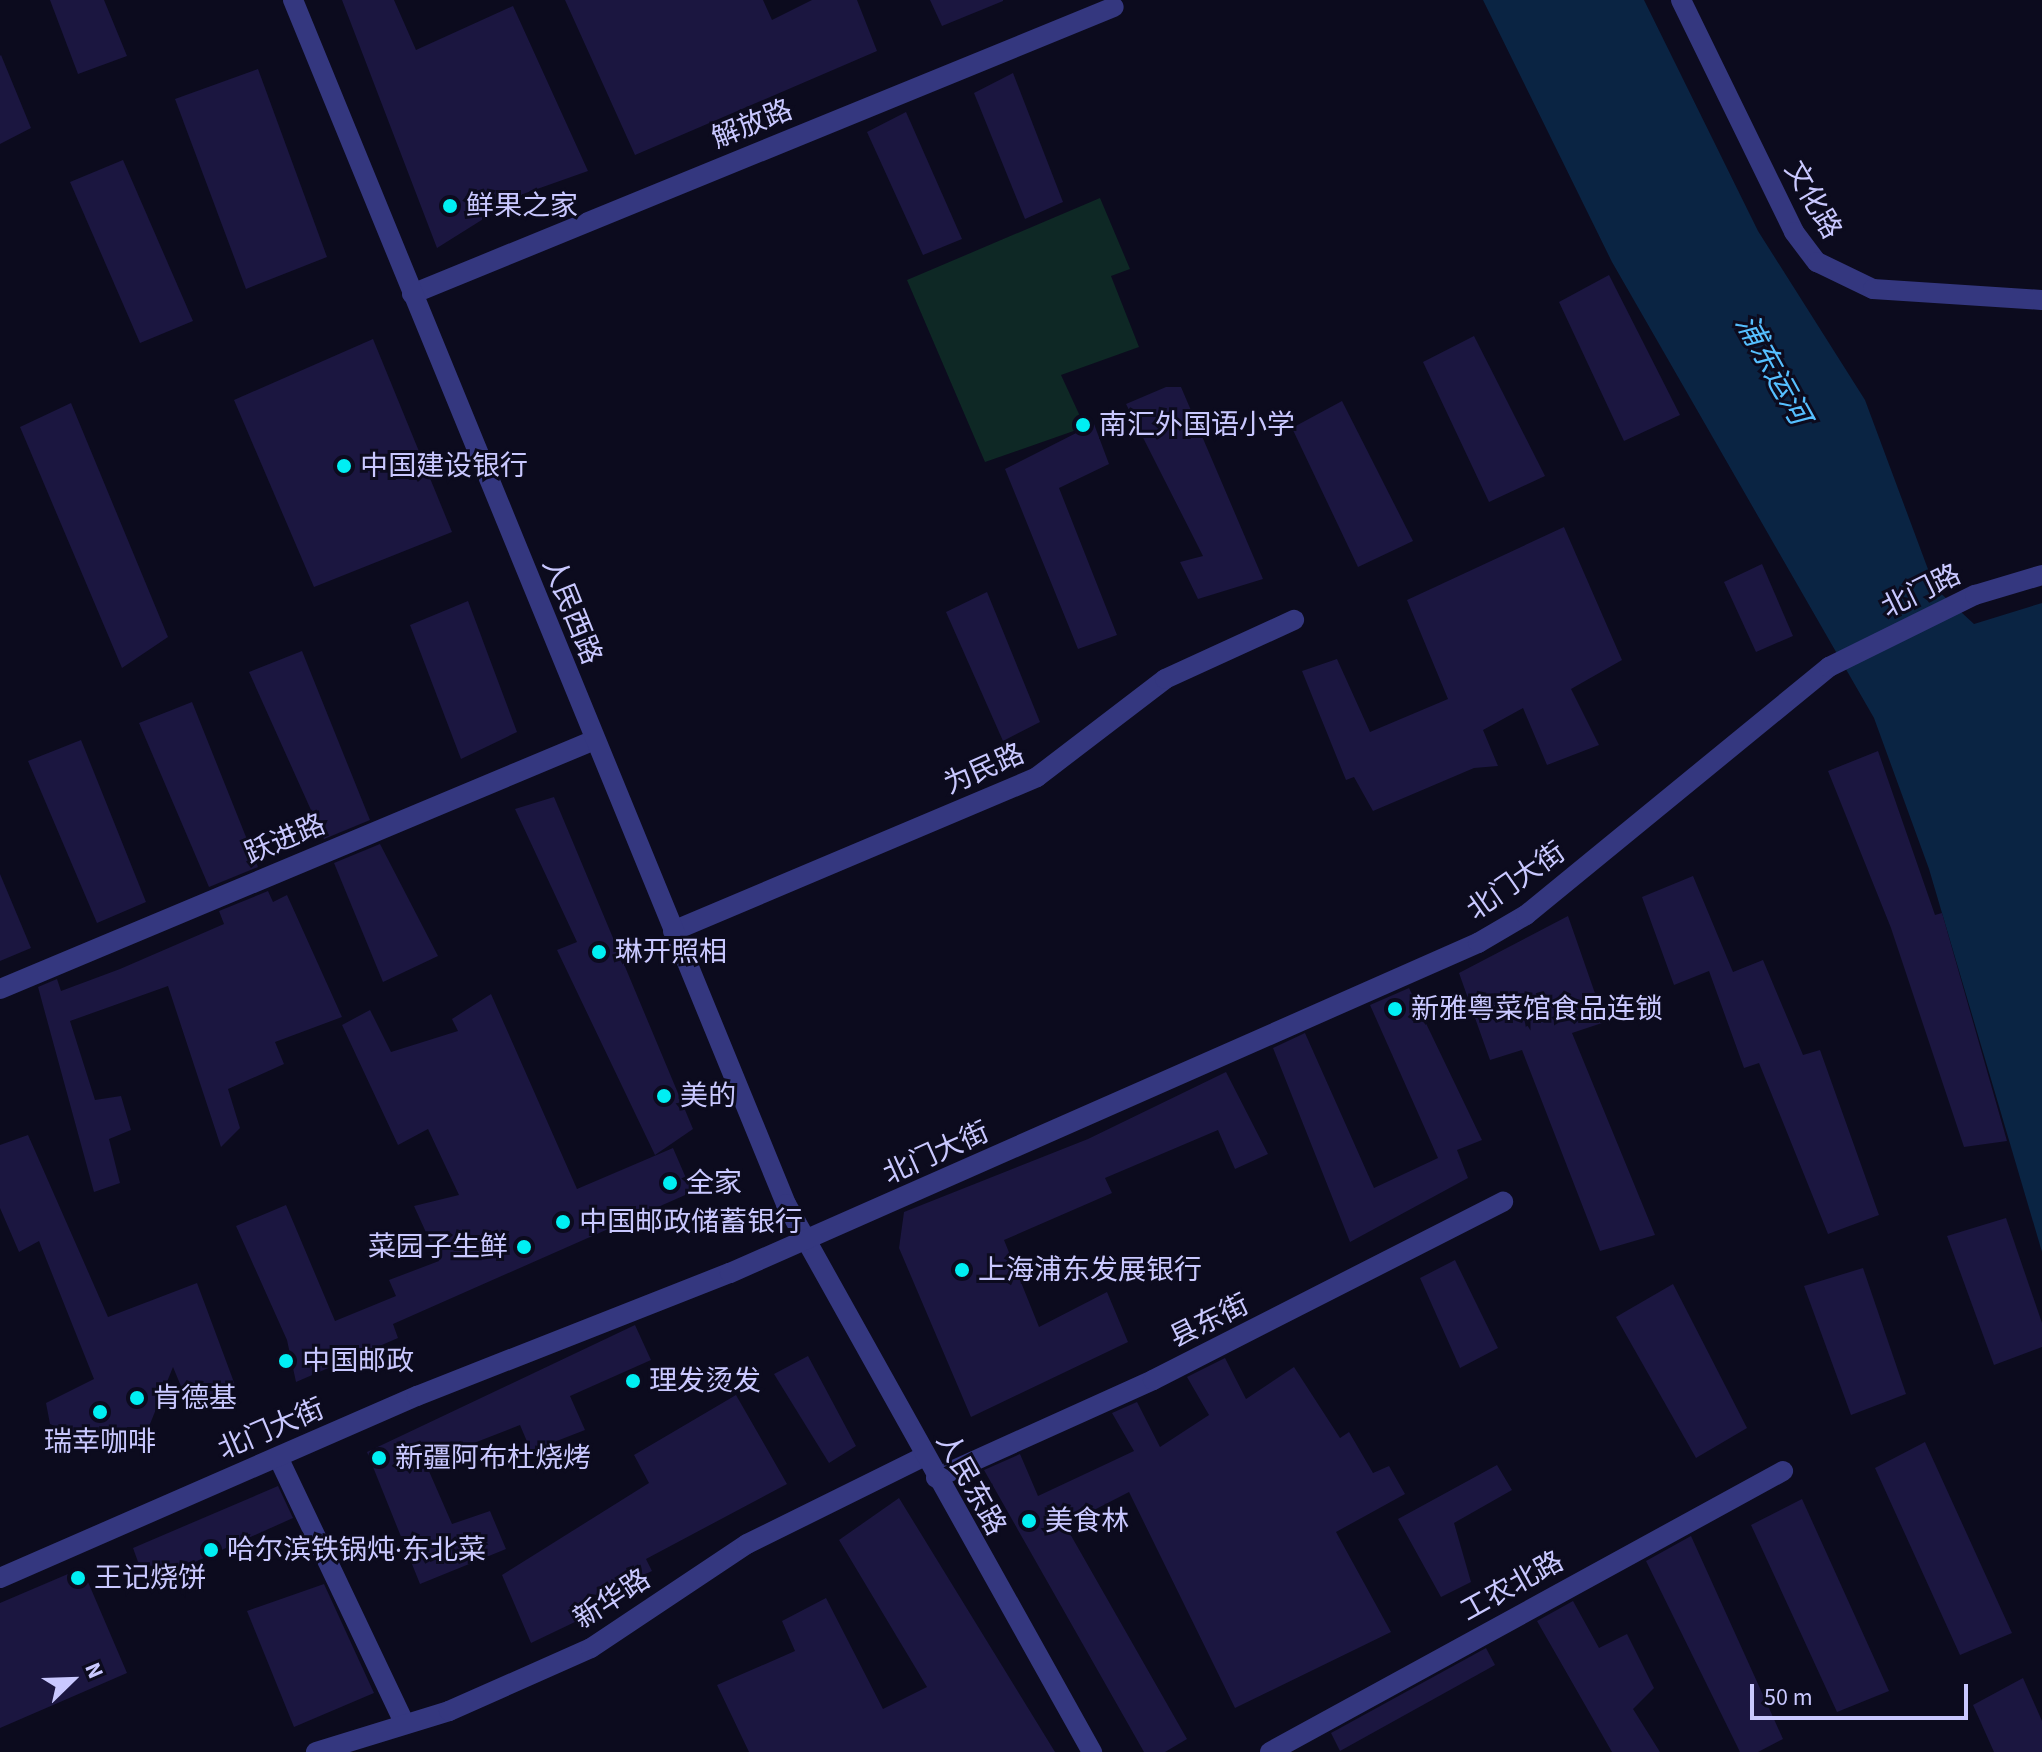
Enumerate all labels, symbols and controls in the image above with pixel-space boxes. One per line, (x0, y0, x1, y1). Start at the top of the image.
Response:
street label: 解放路 (707, 93, 797, 155)
street label: 文化路 (1777, 155, 1849, 245)
place label: 鲜果之家 (466, 189, 578, 223)
marker: 鲜果之家 (441, 197, 459, 215)
water label: 浦东运河 (1727, 309, 1817, 431)
place label: 南汇外国语小学 (1099, 408, 1295, 442)
marker: 南汇外国语小学 (1074, 416, 1092, 434)
place label: 中国建设银行 (360, 449, 528, 483)
marker: 中国建设银行 (335, 457, 353, 475)
street label: 人民西路 (535, 553, 609, 669)
street label: 北门路 (1876, 557, 1966, 625)
street label: 为民路 (939, 737, 1029, 801)
street label: 跃进路 (240, 807, 330, 871)
street label: 北门大街 (1460, 835, 1572, 927)
place label: 琳开照相 (615, 935, 727, 969)
marker: 琳开照相 (590, 943, 608, 961)
place label: 新雅粤菜馆食品连锁 (1411, 992, 1663, 1026)
marker: 新雅粤菜馆食品连锁 (1386, 1000, 1404, 1018)
place label: 美的 (680, 1079, 736, 1113)
marker: 美的 (655, 1087, 673, 1105)
street label: 北门大街 (878, 1115, 994, 1191)
place label: 全家 (686, 1166, 742, 1200)
marker: 全家 (661, 1174, 679, 1192)
place label: 中国邮政储蓄银行 (579, 1205, 803, 1239)
marker: 中国邮政储蓄银行 (554, 1213, 572, 1231)
place label: 菜园子生鲜 (368, 1230, 508, 1264)
marker: 菜园子生鲜 (515, 1238, 533, 1256)
place label: 上海浦东发展银行 (978, 1253, 1202, 1287)
marker: 上海浦东发展银行 (953, 1261, 971, 1279)
street label: 县东街 (1164, 1287, 1254, 1355)
place label: 中国邮政 (302, 1344, 414, 1378)
marker: 中国邮政 (277, 1352, 295, 1370)
place label: 理发烫发 (649, 1364, 761, 1398)
marker: 理发烫发 (624, 1372, 642, 1390)
place label: 肯德基 (153, 1381, 237, 1415)
marker: 肯德基 (128, 1389, 146, 1407)
street label: 北门大街 (213, 1392, 329, 1466)
marker: 瑞幸咖啡 (91, 1403, 109, 1421)
place label: 瑞幸咖啡 (44, 1425, 156, 1459)
street label: 人民东路 (929, 1427, 1013, 1541)
place label: 新疆阿布杜烧烤 (395, 1441, 591, 1475)
marker: 新疆阿布杜烧烤 (370, 1449, 388, 1467)
place label: 美食林 (1045, 1504, 1129, 1538)
marker: 美食林 (1020, 1512, 1038, 1530)
place label: 哈尔滨铁锅炖·东北菜 (227, 1533, 486, 1567)
marker: 哈尔滨铁锅炖·东北菜 (202, 1541, 220, 1559)
street label: 工农北路 (1455, 1544, 1569, 1628)
place label: 王记烧饼 (94, 1561, 206, 1595)
street label: 新华路 (568, 1562, 656, 1636)
marker: 王记烧饼 (69, 1569, 87, 1587)
north arrow (32, 1640, 112, 1720)
text: N (77, 1658, 112, 1684)
scale bar (1754, 1668, 1972, 1718)
text: 50 m (1764, 1680, 1813, 1715)

